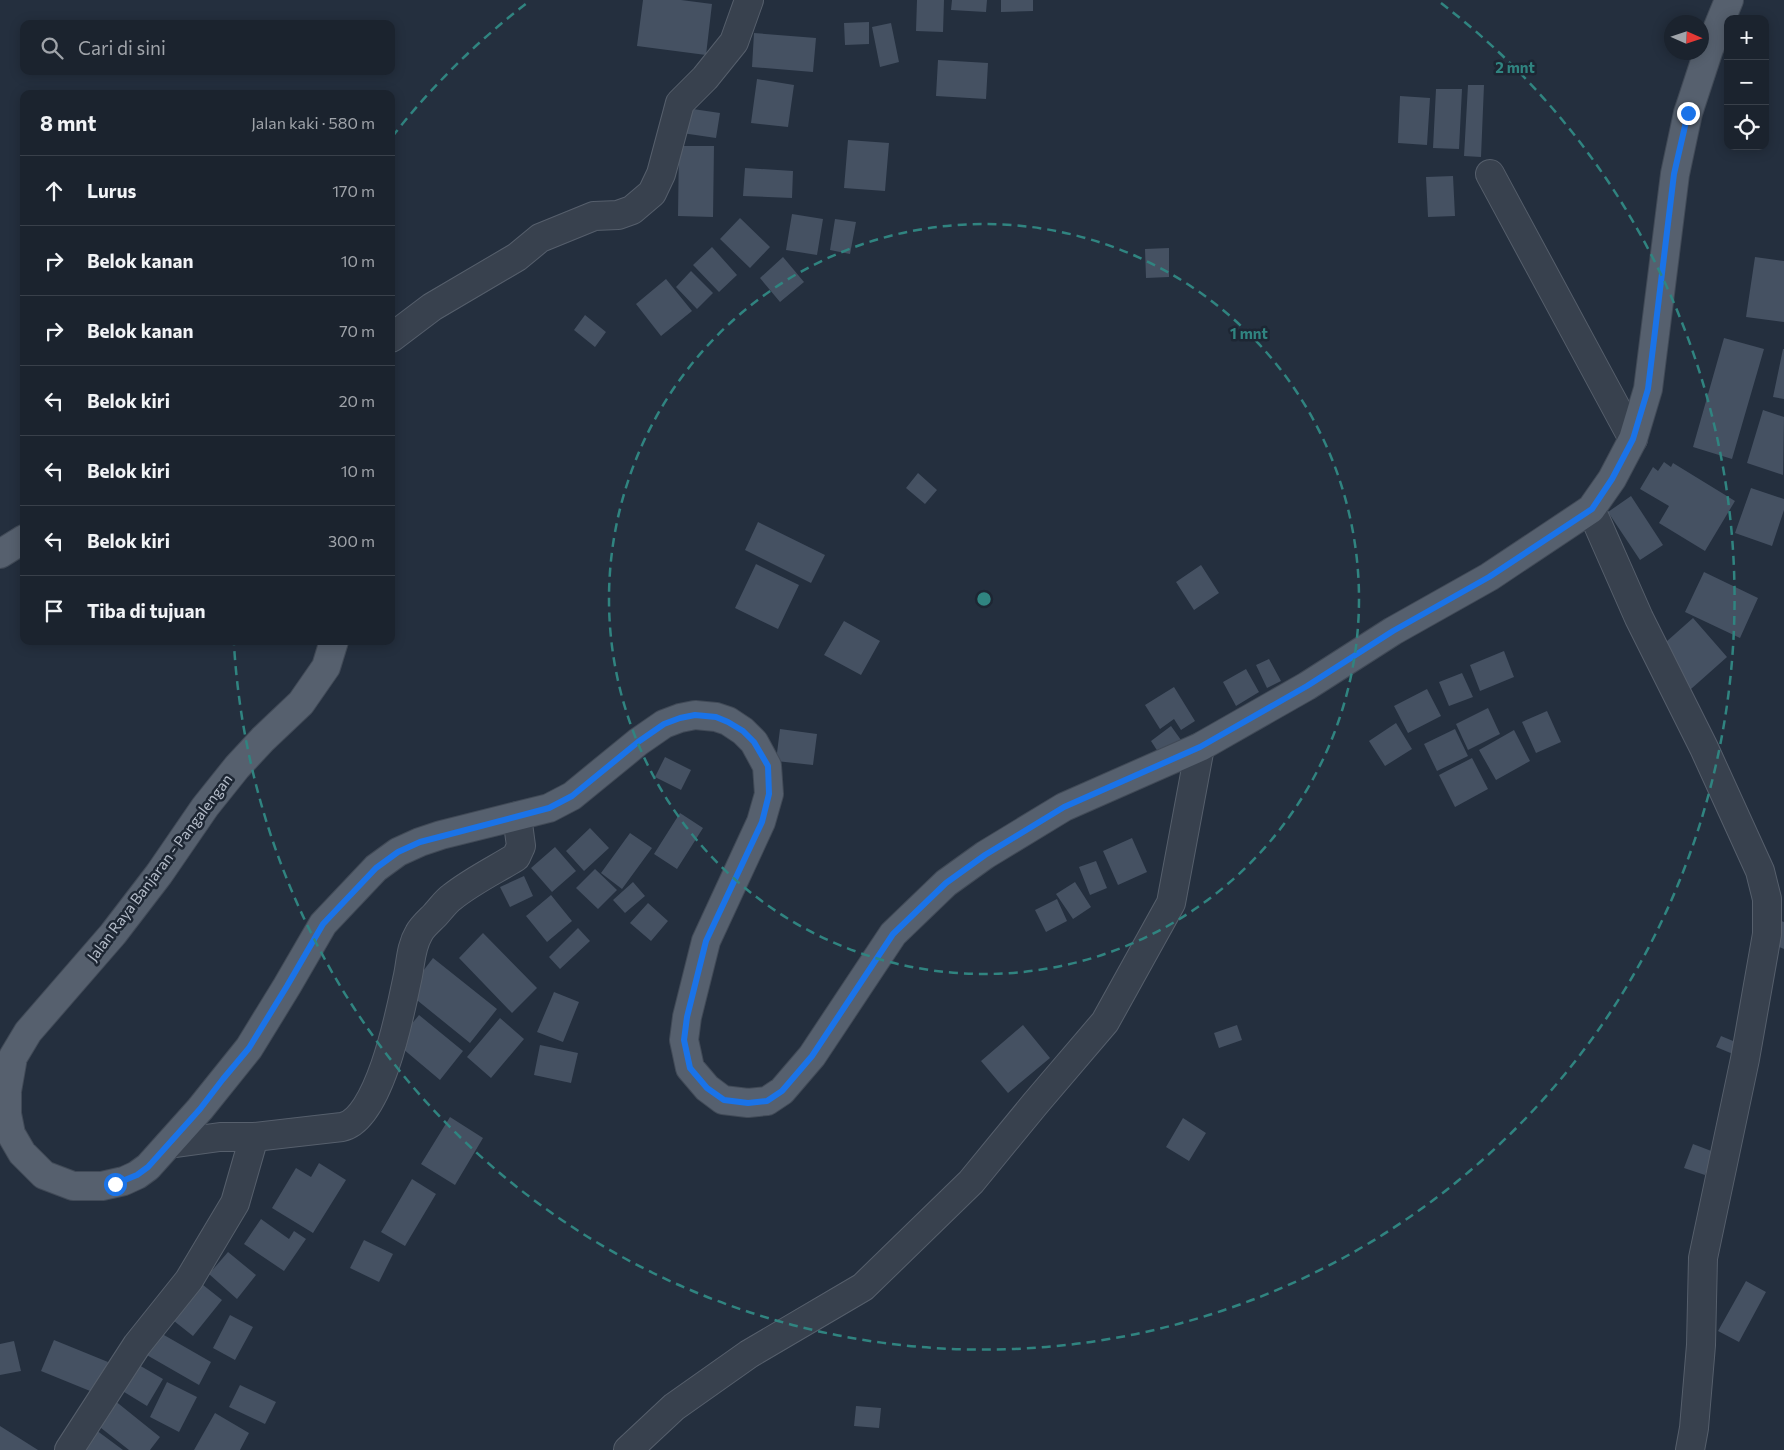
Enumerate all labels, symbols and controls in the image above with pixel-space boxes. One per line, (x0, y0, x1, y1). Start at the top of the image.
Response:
north arrow (1664, 15, 1709, 60)
map controls (1724, 15, 1769, 150)
button: + (1724, 15, 1769, 60)
search box (20, 20, 395, 75)
icon: search (38, 34, 66, 62)
text: Cari di sini (78, 36, 166, 59)
text: 2 mnt (1495, 58, 1535, 76)
button: − (1724, 60, 1769, 105)
route end (1677, 102, 1700, 125)
button: locate (1724, 105, 1769, 150)
text: 8 mnt (40, 110, 96, 135)
text: Jalan kaki · 580 m (251, 113, 375, 132)
icon: ahead (40, 177, 68, 205)
text: Lurus (87, 179, 136, 202)
text: 170 m (332, 181, 375, 200)
icon: right (40, 247, 68, 275)
text: Belok kanan (87, 249, 194, 272)
text: 10 m (341, 251, 375, 270)
icon: right (40, 317, 68, 345)
text: Belok kanan (87, 319, 194, 342)
text: 70 m (339, 321, 375, 340)
text: 1 mnt (1230, 324, 1268, 342)
icon: left (40, 387, 68, 415)
text: Belok kiri (87, 389, 170, 412)
text: 20 m (339, 391, 375, 410)
icon: left (40, 457, 68, 485)
text: Belok kiri (87, 459, 170, 482)
text: 10 m (341, 461, 375, 480)
icon: left (40, 527, 68, 555)
text: Belok kiri (87, 529, 170, 552)
text: 300 m (328, 531, 375, 550)
centre of rings (975, 590, 993, 608)
icon: arrive (40, 597, 68, 625)
text: Tiba di tujuan (87, 599, 205, 622)
street label: Jalan Raya Banjaran - Pangalengan (83, 770, 236, 965)
route start (104, 1173, 127, 1196)

